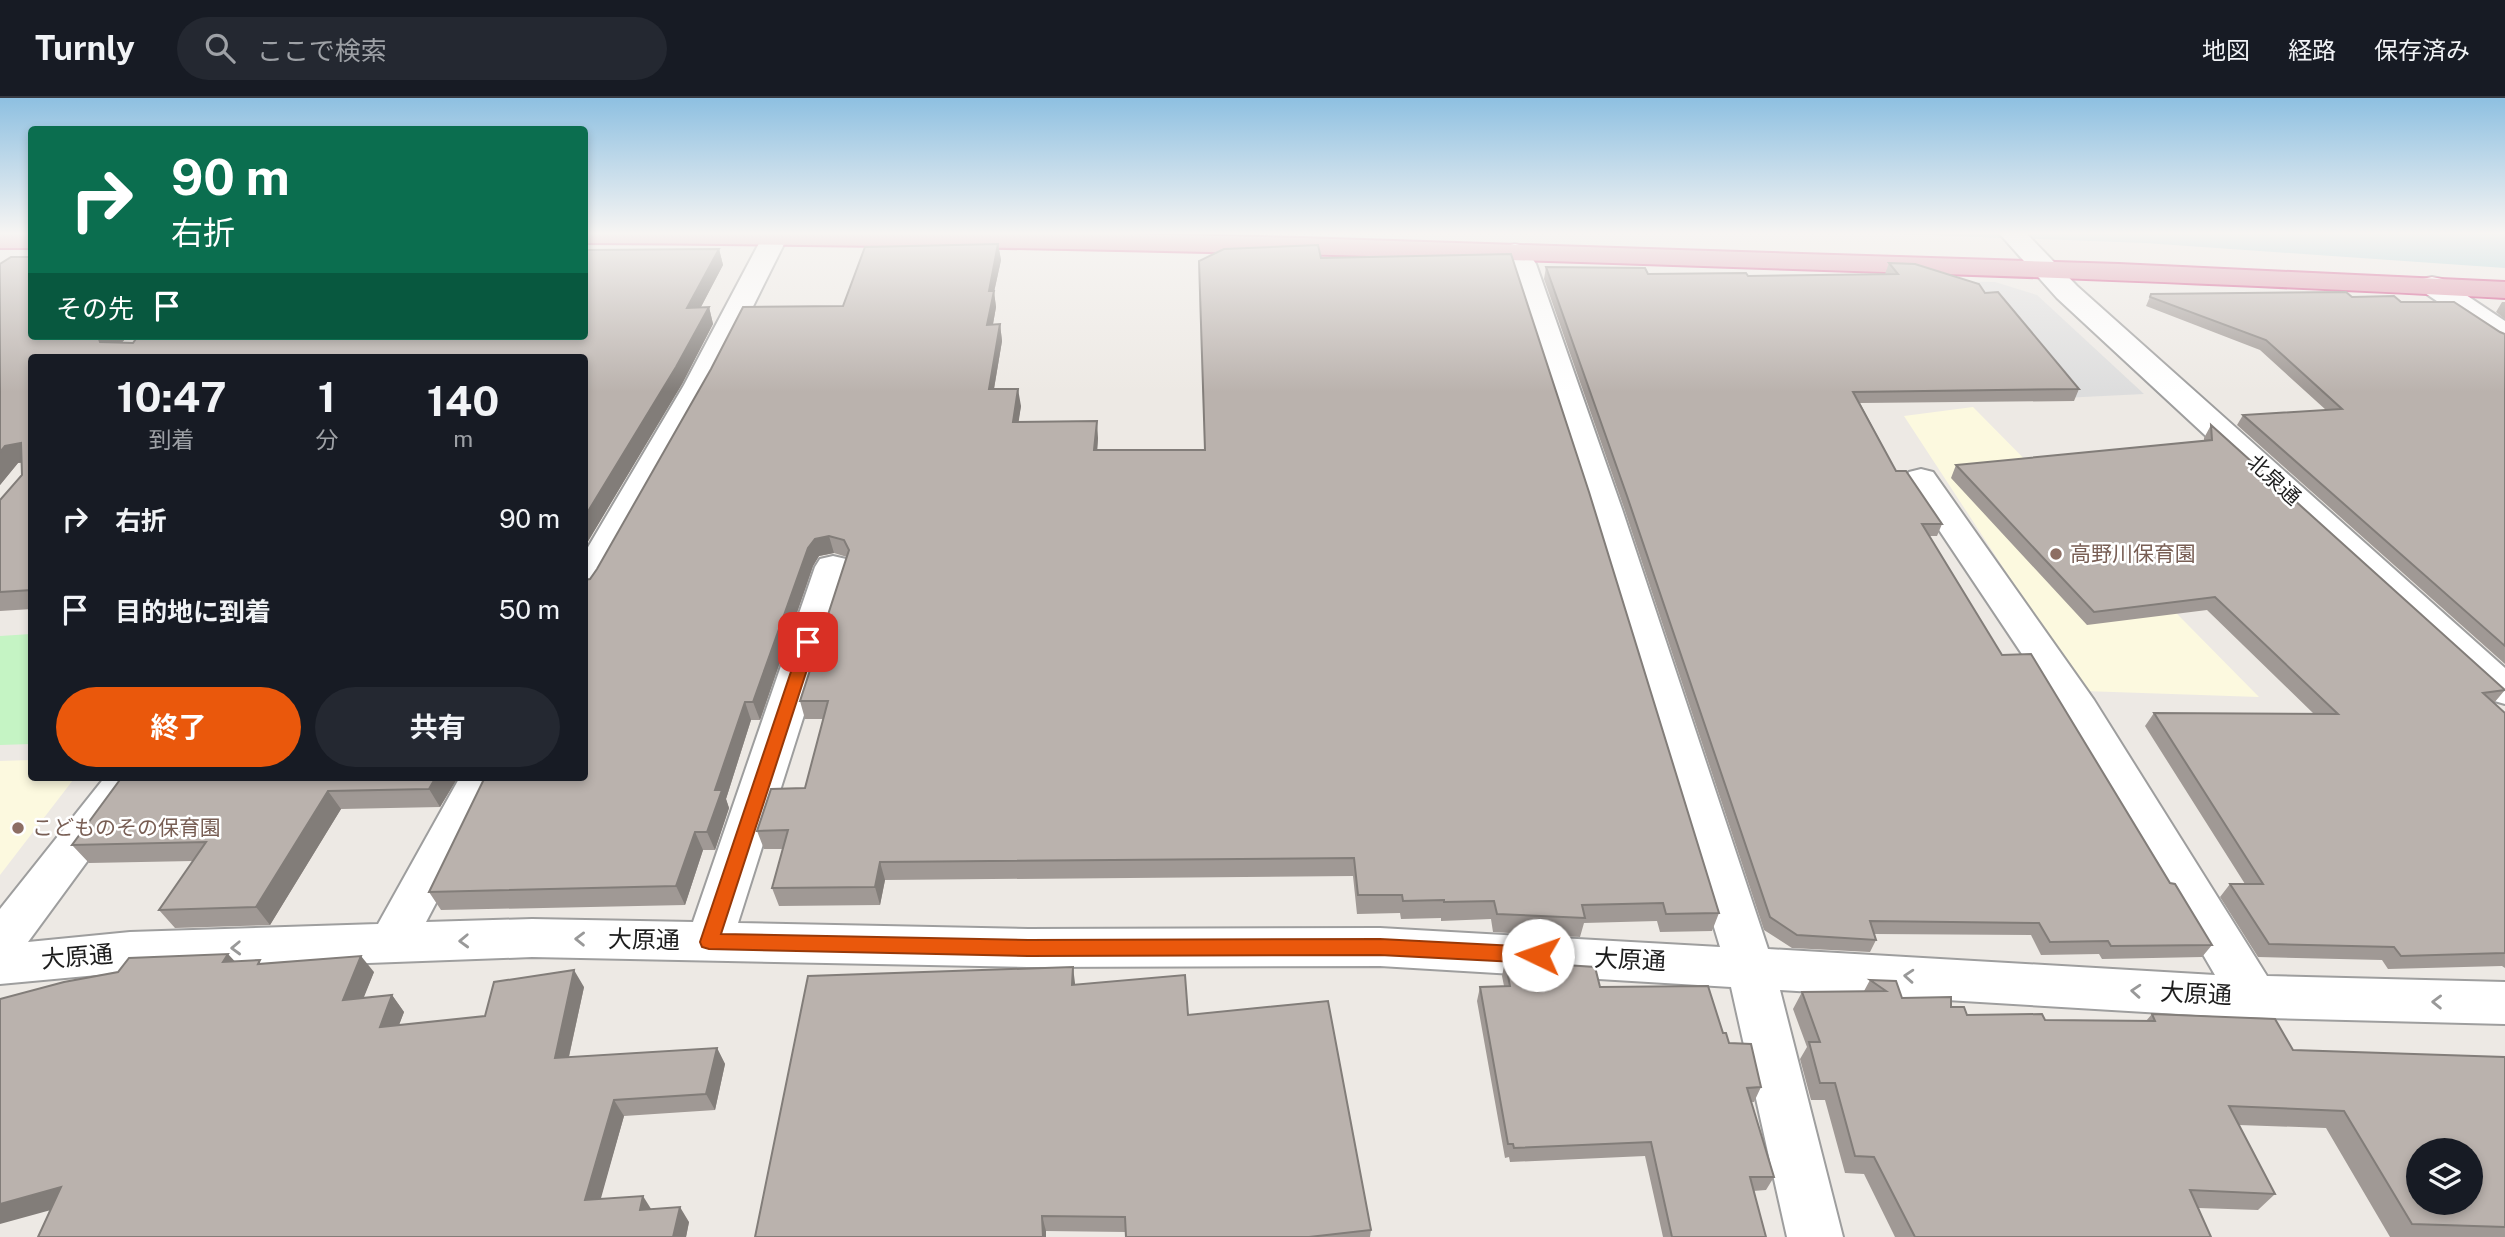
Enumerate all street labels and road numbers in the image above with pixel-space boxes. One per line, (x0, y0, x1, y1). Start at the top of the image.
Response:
street label: 北泉通 (2243, 449, 2306, 510)
street label: 大原通 (608, 924, 680, 954)
street label: 大原通 (40, 939, 114, 973)
street label: 大原通 (1593, 943, 1667, 975)
street label: 大原通 (2159, 977, 2233, 1009)

